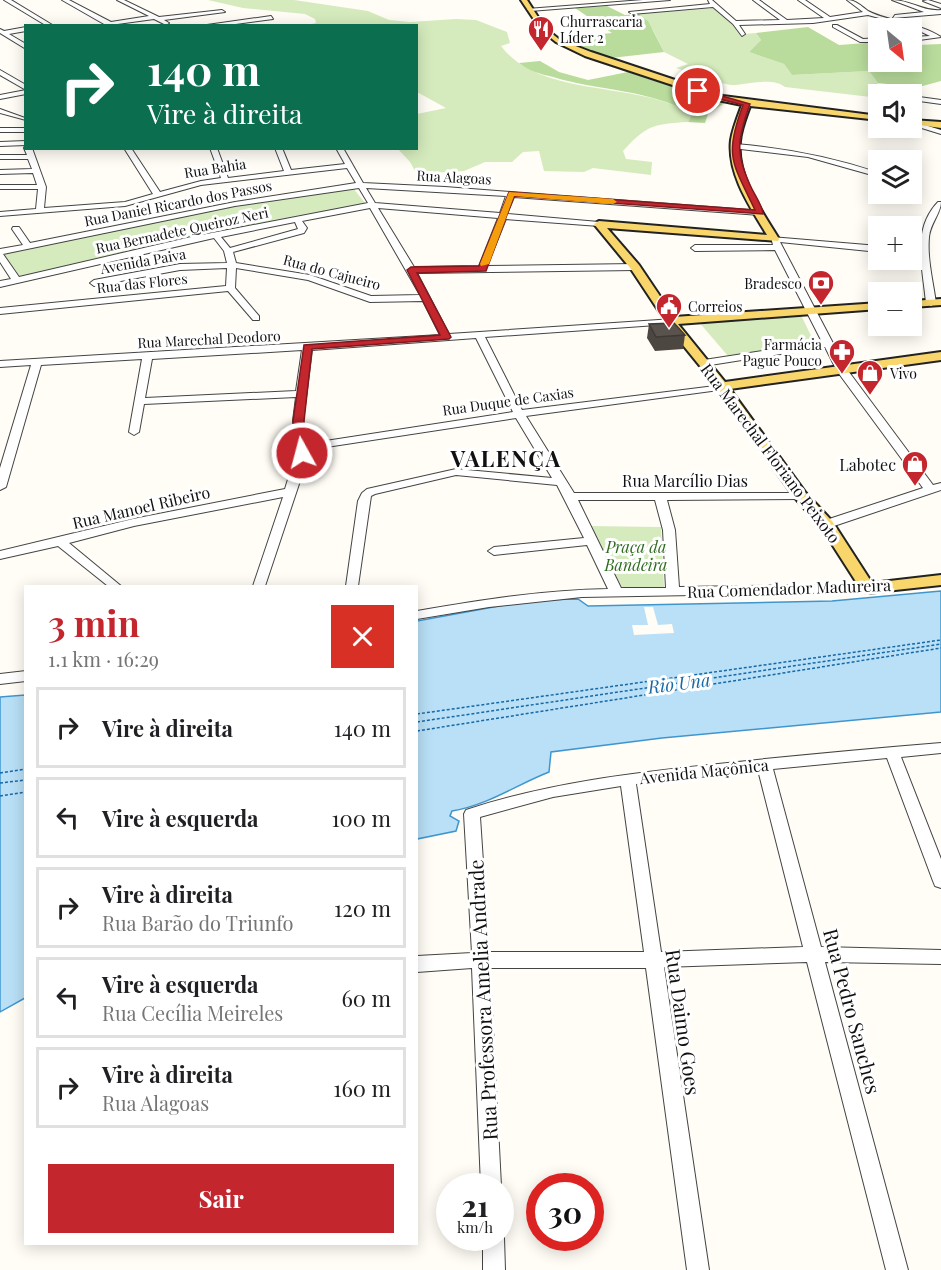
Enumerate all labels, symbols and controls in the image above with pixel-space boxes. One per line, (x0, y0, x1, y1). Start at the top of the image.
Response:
place label: Churrascaria Líder 2 (560, 12, 643, 47)
restaurant icon: Churrascaria Líder 2 (526, 14, 556, 52)
north arrow (868, 18, 922, 72)
map controls (868, 18, 922, 336)
text: 140 m (147, 41, 260, 97)
icon: right (48, 48, 126, 126)
pin (672, 65, 723, 116)
icon: arrive (681, 74, 714, 107)
button: sound (868, 84, 922, 138)
text: Vire à direita (147, 95, 303, 131)
button: layers (868, 150, 922, 204)
street label: Rua Bahia (183, 154, 247, 182)
street label: Rua Alagoas (416, 166, 492, 188)
street label: Rua Daniel Ricardo dos Passos (83, 175, 273, 231)
street label: Rua Bernadete Queiroz Neri (94, 202, 270, 258)
button: + (868, 216, 922, 270)
street label: Avenida Paiva (98, 244, 187, 278)
street label: Rua do Cajueiro (281, 250, 383, 294)
bank icon: Bradesco (806, 268, 836, 306)
street label: Rua das Flores (96, 269, 188, 297)
place label: Bradesco (744, 274, 802, 293)
button: − (868, 282, 922, 336)
public building icon: Correios (654, 291, 684, 329)
place label: Correios (688, 297, 743, 316)
street label: Rua Marechal Deodoro (137, 326, 281, 352)
place label: Farmácia Pague Pouco (743, 335, 822, 370)
pharmacy icon: Farmácia Pague Pouco (827, 337, 857, 375)
shop icon: Vivo (855, 358, 885, 396)
street label: Rua Marechal Floriano Peixoto (697, 359, 846, 547)
place label: Vivo (889, 364, 917, 383)
street label: Rua Duque de Caxias (441, 382, 575, 420)
position arrow (270, 421, 334, 485)
district label: VALENÇA (449, 443, 562, 473)
shop icon: Labotec (900, 449, 930, 487)
place label: Labotec (839, 454, 896, 475)
street label: Rua Marcílio Dias (622, 470, 748, 491)
street label: Rua Manoel Ribeiro (70, 481, 212, 533)
park label: Praça da Bandeira (604, 536, 668, 575)
street label: Rua Comendador Madureira (687, 574, 891, 602)
text: 3 min (48, 598, 140, 646)
button: close (331, 605, 394, 668)
text: 1.1 km · 16:29 (48, 645, 159, 672)
water label: Rio Una (645, 667, 712, 699)
icon: right (51, 711, 84, 744)
text: Vire à direita (102, 713, 233, 743)
text: 140 m (334, 713, 391, 743)
street label: Avenida Maçônica (638, 754, 770, 788)
icon: left (51, 801, 84, 834)
text: Vire à esquerda (102, 803, 259, 833)
text: 100 m (331, 803, 391, 833)
street label: Rua Professora Amelia Andrade (461, 859, 503, 1141)
text: Vire à direita (102, 879, 233, 909)
icon: right (51, 891, 84, 924)
text: 120 m (334, 893, 391, 923)
text: Rua Barão do Triunfo (102, 909, 294, 936)
street label: Rua Pedro Sanches (818, 925, 888, 1097)
street label: Rua Daimo Goes (660, 947, 708, 1097)
text: Vire à esquerda (102, 969, 259, 999)
icon: left (51, 981, 84, 1014)
text: 60 m (341, 983, 391, 1013)
text: Rua Cecília Meireles (102, 999, 283, 1026)
text: Vire à direita (102, 1059, 233, 1089)
icon: right (51, 1071, 84, 1104)
text: 160 m (333, 1073, 391, 1103)
text: Rua Alagoas (102, 1089, 209, 1116)
button: Sair (48, 1164, 394, 1233)
speed limit sign: 30 (526, 1173, 604, 1251)
text: 21 (461, 1185, 489, 1225)
text: km/h (457, 1217, 493, 1237)

